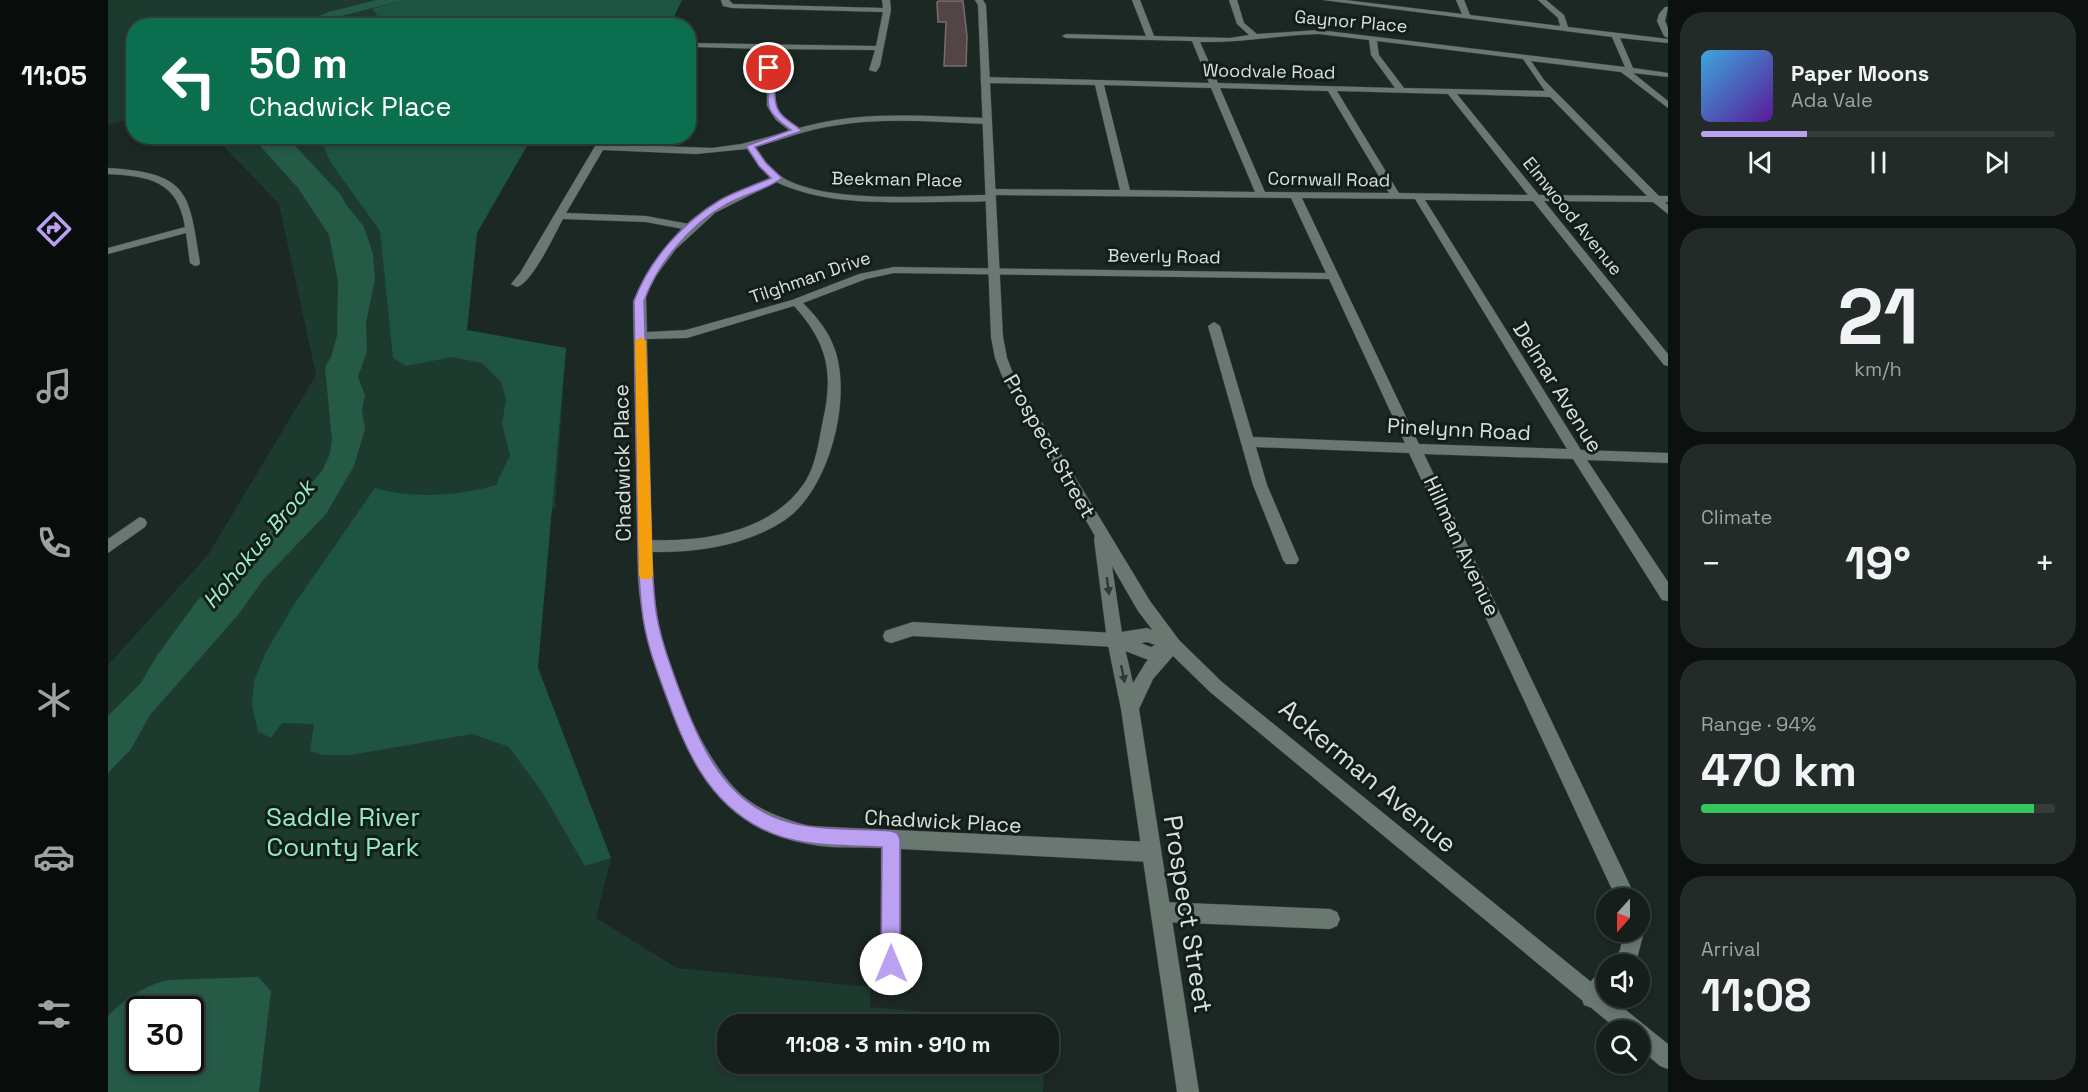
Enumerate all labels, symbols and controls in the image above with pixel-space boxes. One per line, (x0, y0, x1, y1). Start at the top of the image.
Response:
street label: Gaynor Place (1294, 5, 1408, 37)
text: 50 m (249, 37, 348, 90)
icon: left (150, 42, 228, 120)
pin (743, 42, 794, 93)
icon: arrive (752, 51, 785, 84)
text: 11:05 (21, 58, 87, 93)
street label: Woodvale Road (1202, 58, 1336, 84)
text: Paper Moons (1791, 59, 1929, 87)
text: Ada Vale (1791, 87, 1873, 113)
text: Chadwick Place (249, 89, 451, 124)
icon: previous (1744, 146, 1777, 179)
icon: pause (1862, 146, 1895, 179)
icon: next (1980, 146, 2013, 179)
street label: Elmwood Avenue (1518, 152, 1628, 280)
street label: Beekman Place (831, 166, 963, 192)
street label: Cornwall Road (1267, 166, 1391, 192)
icon: directions (33, 208, 75, 250)
street label: Beverly Road (1107, 244, 1221, 268)
street label: Tilghman Drive (746, 246, 874, 308)
text: 21 (1837, 267, 1919, 367)
street label: Delmar Avenue (1507, 317, 1609, 457)
text: km/h (1854, 356, 1902, 382)
icon: music (33, 365, 75, 407)
street label: Prospect Street (998, 369, 1102, 523)
street label: Chadwick Place (607, 384, 637, 542)
street label: Pinelynn Road (1387, 412, 1531, 446)
water label: Hohokus Brook (196, 472, 321, 614)
street label: Hillman Avenue (1418, 472, 1506, 620)
text: Climate (1701, 504, 1772, 530)
icon: phone (33, 522, 75, 564)
text: 19° (1845, 535, 1911, 592)
text: − (1701, 543, 1721, 585)
text: + (2035, 543, 2055, 585)
one-way arrow (1103, 577, 1112, 596)
one-way arrow (1118, 665, 1128, 684)
icon: climate (33, 679, 75, 721)
street label: Ackerman Avenue (1272, 692, 1464, 860)
text: Range · 94% (1701, 711, 1816, 737)
text: 470 km (1701, 742, 1857, 799)
park label: Saddle River County Park (266, 800, 420, 864)
street label: Chadwick Place (864, 803, 1022, 839)
street label: Prospect Street (1156, 813, 1220, 1015)
icon: car (33, 836, 75, 878)
north arrow (1596, 888, 1650, 942)
map controls (1596, 888, 1650, 1074)
position arrow (859, 932, 923, 996)
text: Arrival (1701, 936, 1760, 962)
button: sound (1596, 954, 1650, 1008)
text: 11:08 (1701, 967, 1811, 1024)
icon: filters (33, 993, 75, 1035)
speed limit sign: 30 (126, 996, 204, 1074)
button: search (1596, 1020, 1650, 1074)
text: 11:08 · 3 min · 910 m (785, 1030, 991, 1058)

